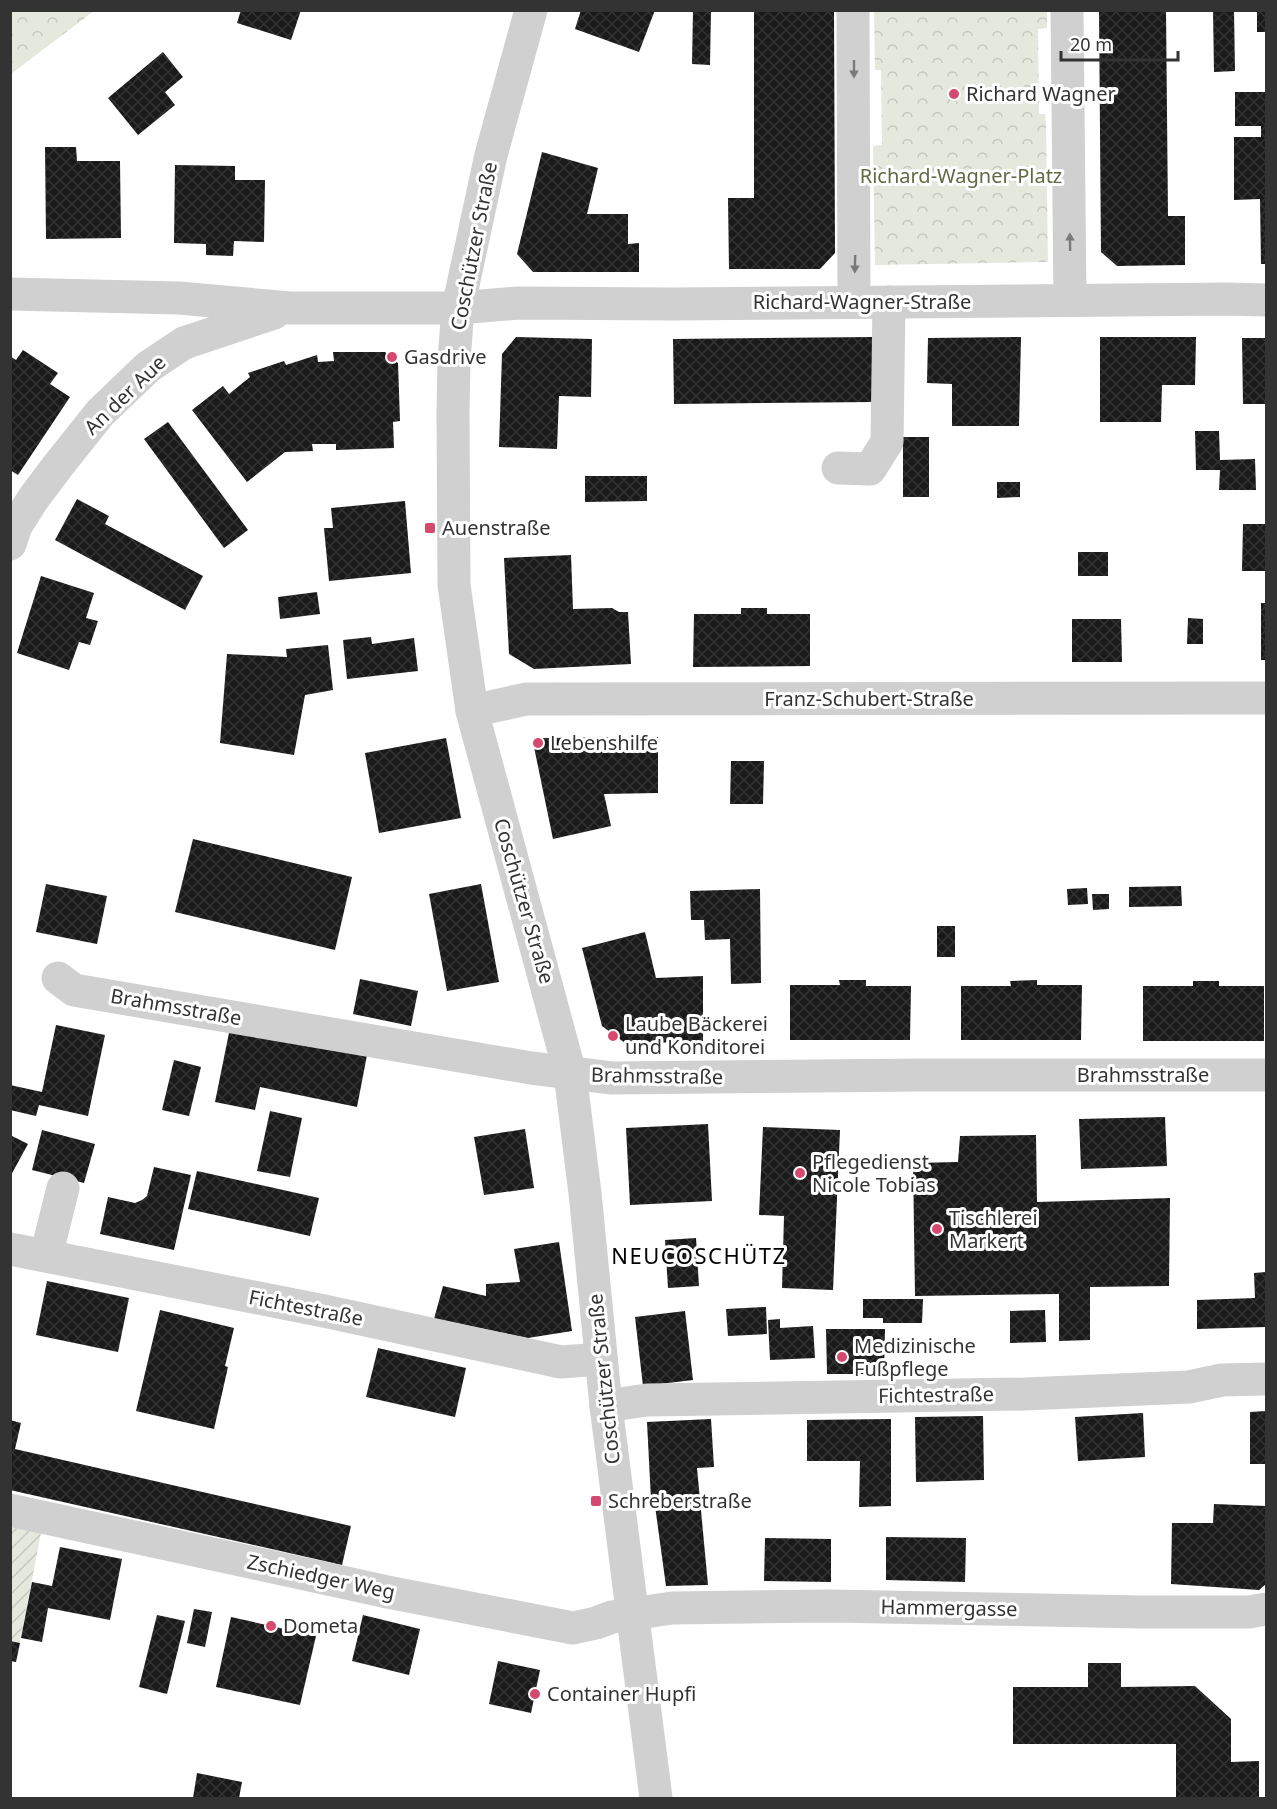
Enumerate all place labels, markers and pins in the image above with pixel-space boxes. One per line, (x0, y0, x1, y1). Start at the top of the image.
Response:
place label: Richard Wagner (966, 80, 1116, 107)
marker: Richard Wagner (947, 87, 961, 101)
place label: Gasdrive (404, 343, 487, 370)
marker: Gasdrive (385, 350, 399, 364)
place label: Auenstraße (442, 514, 551, 541)
marker: Auenstraße (423, 521, 437, 535)
place label: Lebenshilfe (550, 729, 658, 756)
marker: Lebenshilfe (531, 736, 545, 750)
place label: Laube Bäckerei und Konditorei (625, 1010, 768, 1060)
marker: Laube Bäckerei und Konditorei (606, 1029, 620, 1043)
place label: Pflegedienst Nicole Tobias (812, 1148, 936, 1198)
marker: Pflegedienst Nicole Tobias (793, 1166, 807, 1180)
place label: Tischlerei Markert (949, 1204, 1038, 1254)
marker: Tischlerei Markert (930, 1222, 944, 1236)
place label: Medizinische Fußpflege (854, 1332, 976, 1382)
marker: Medizinische Fußpflege (835, 1350, 849, 1364)
place label: Schreberstraße (608, 1487, 752, 1514)
marker: Schreberstraße (589, 1494, 603, 1508)
place label: Dometa (283, 1612, 358, 1639)
marker: Dometa (264, 1619, 278, 1633)
place label: Container Hupfi (547, 1680, 696, 1707)
marker: Container Hupfi (528, 1687, 542, 1701)

